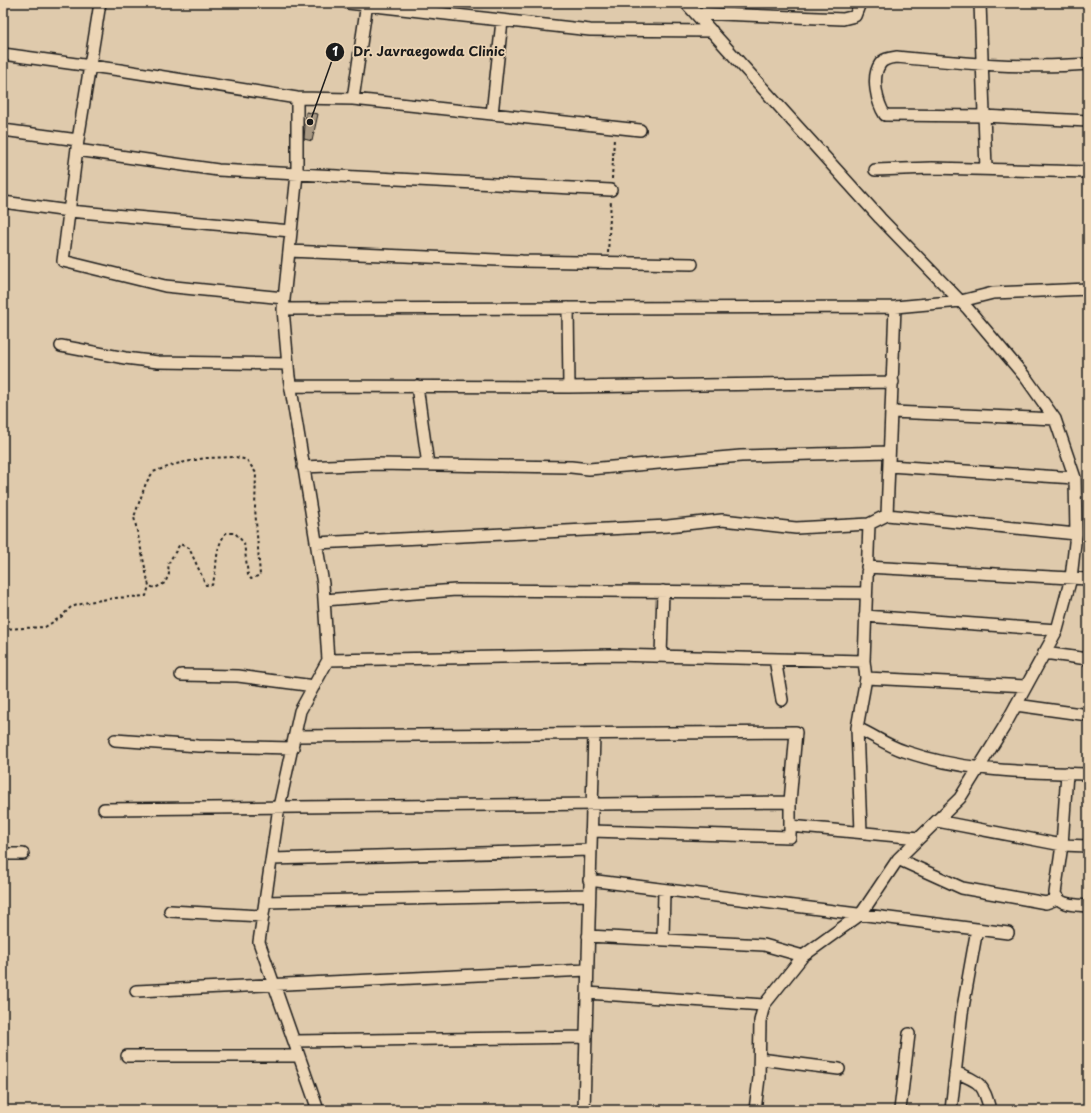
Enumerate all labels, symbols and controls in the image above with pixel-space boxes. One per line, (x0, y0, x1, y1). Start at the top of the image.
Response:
callout: Dr. Javraegowda Clinic (325, 39, 514, 64)
text: Dr. Javraegowda Clinic (353, 41, 505, 60)
text: 1 (332, 42, 338, 60)

